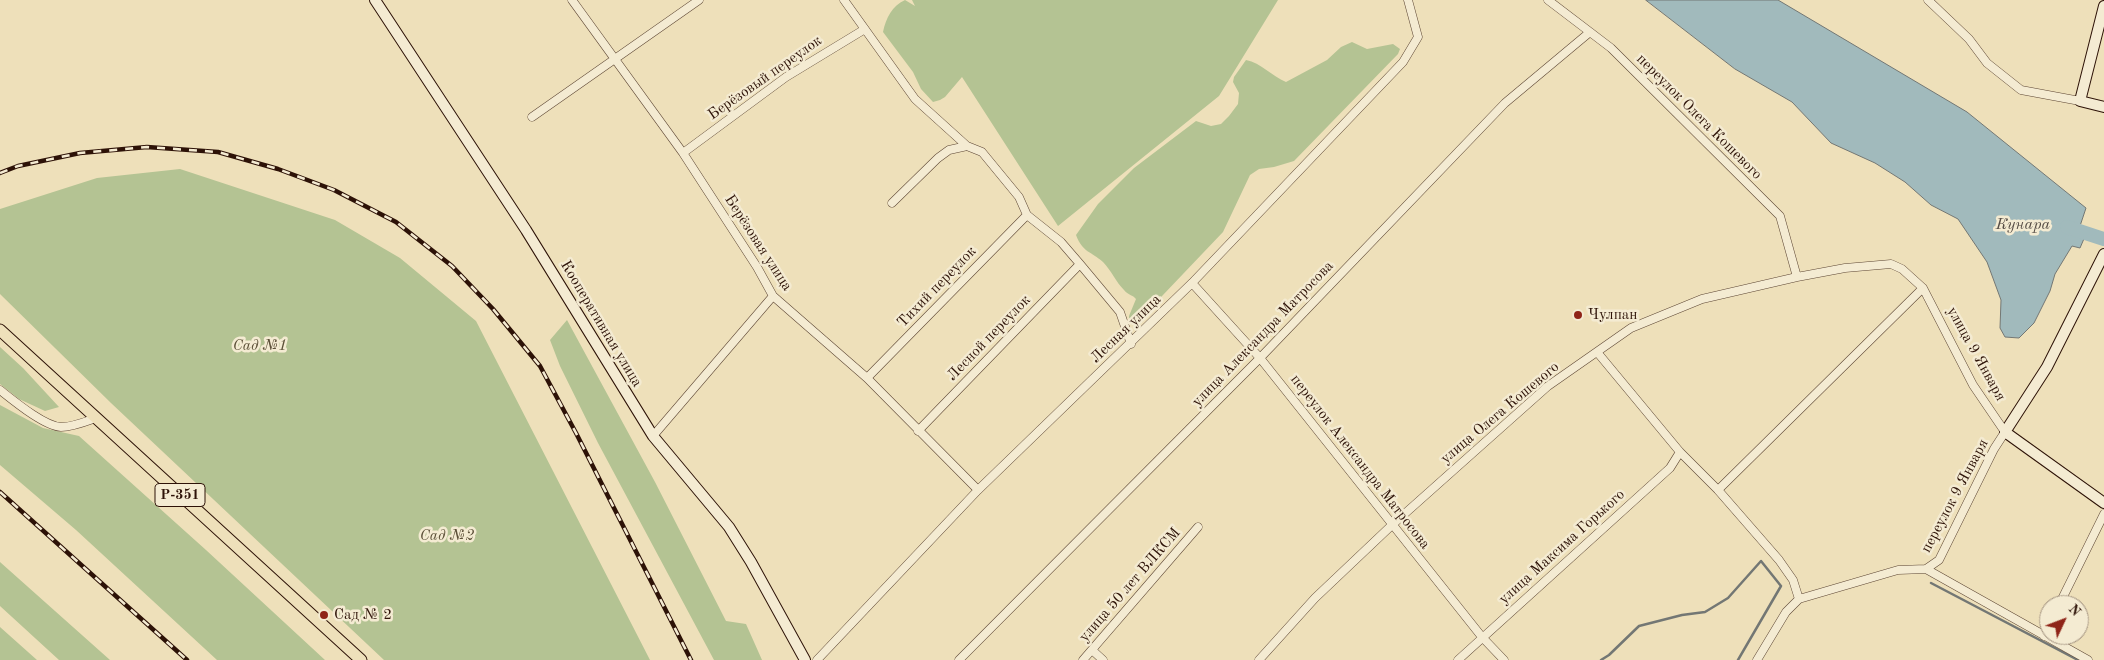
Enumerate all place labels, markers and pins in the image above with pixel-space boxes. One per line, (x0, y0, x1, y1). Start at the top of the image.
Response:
place label: Чулпан (1588, 306, 1637, 324)
marker: Чулпан (1572, 309, 1584, 321)
place label: Сад № 2 (334, 606, 392, 624)
marker: Сад № 2 (318, 609, 330, 621)

